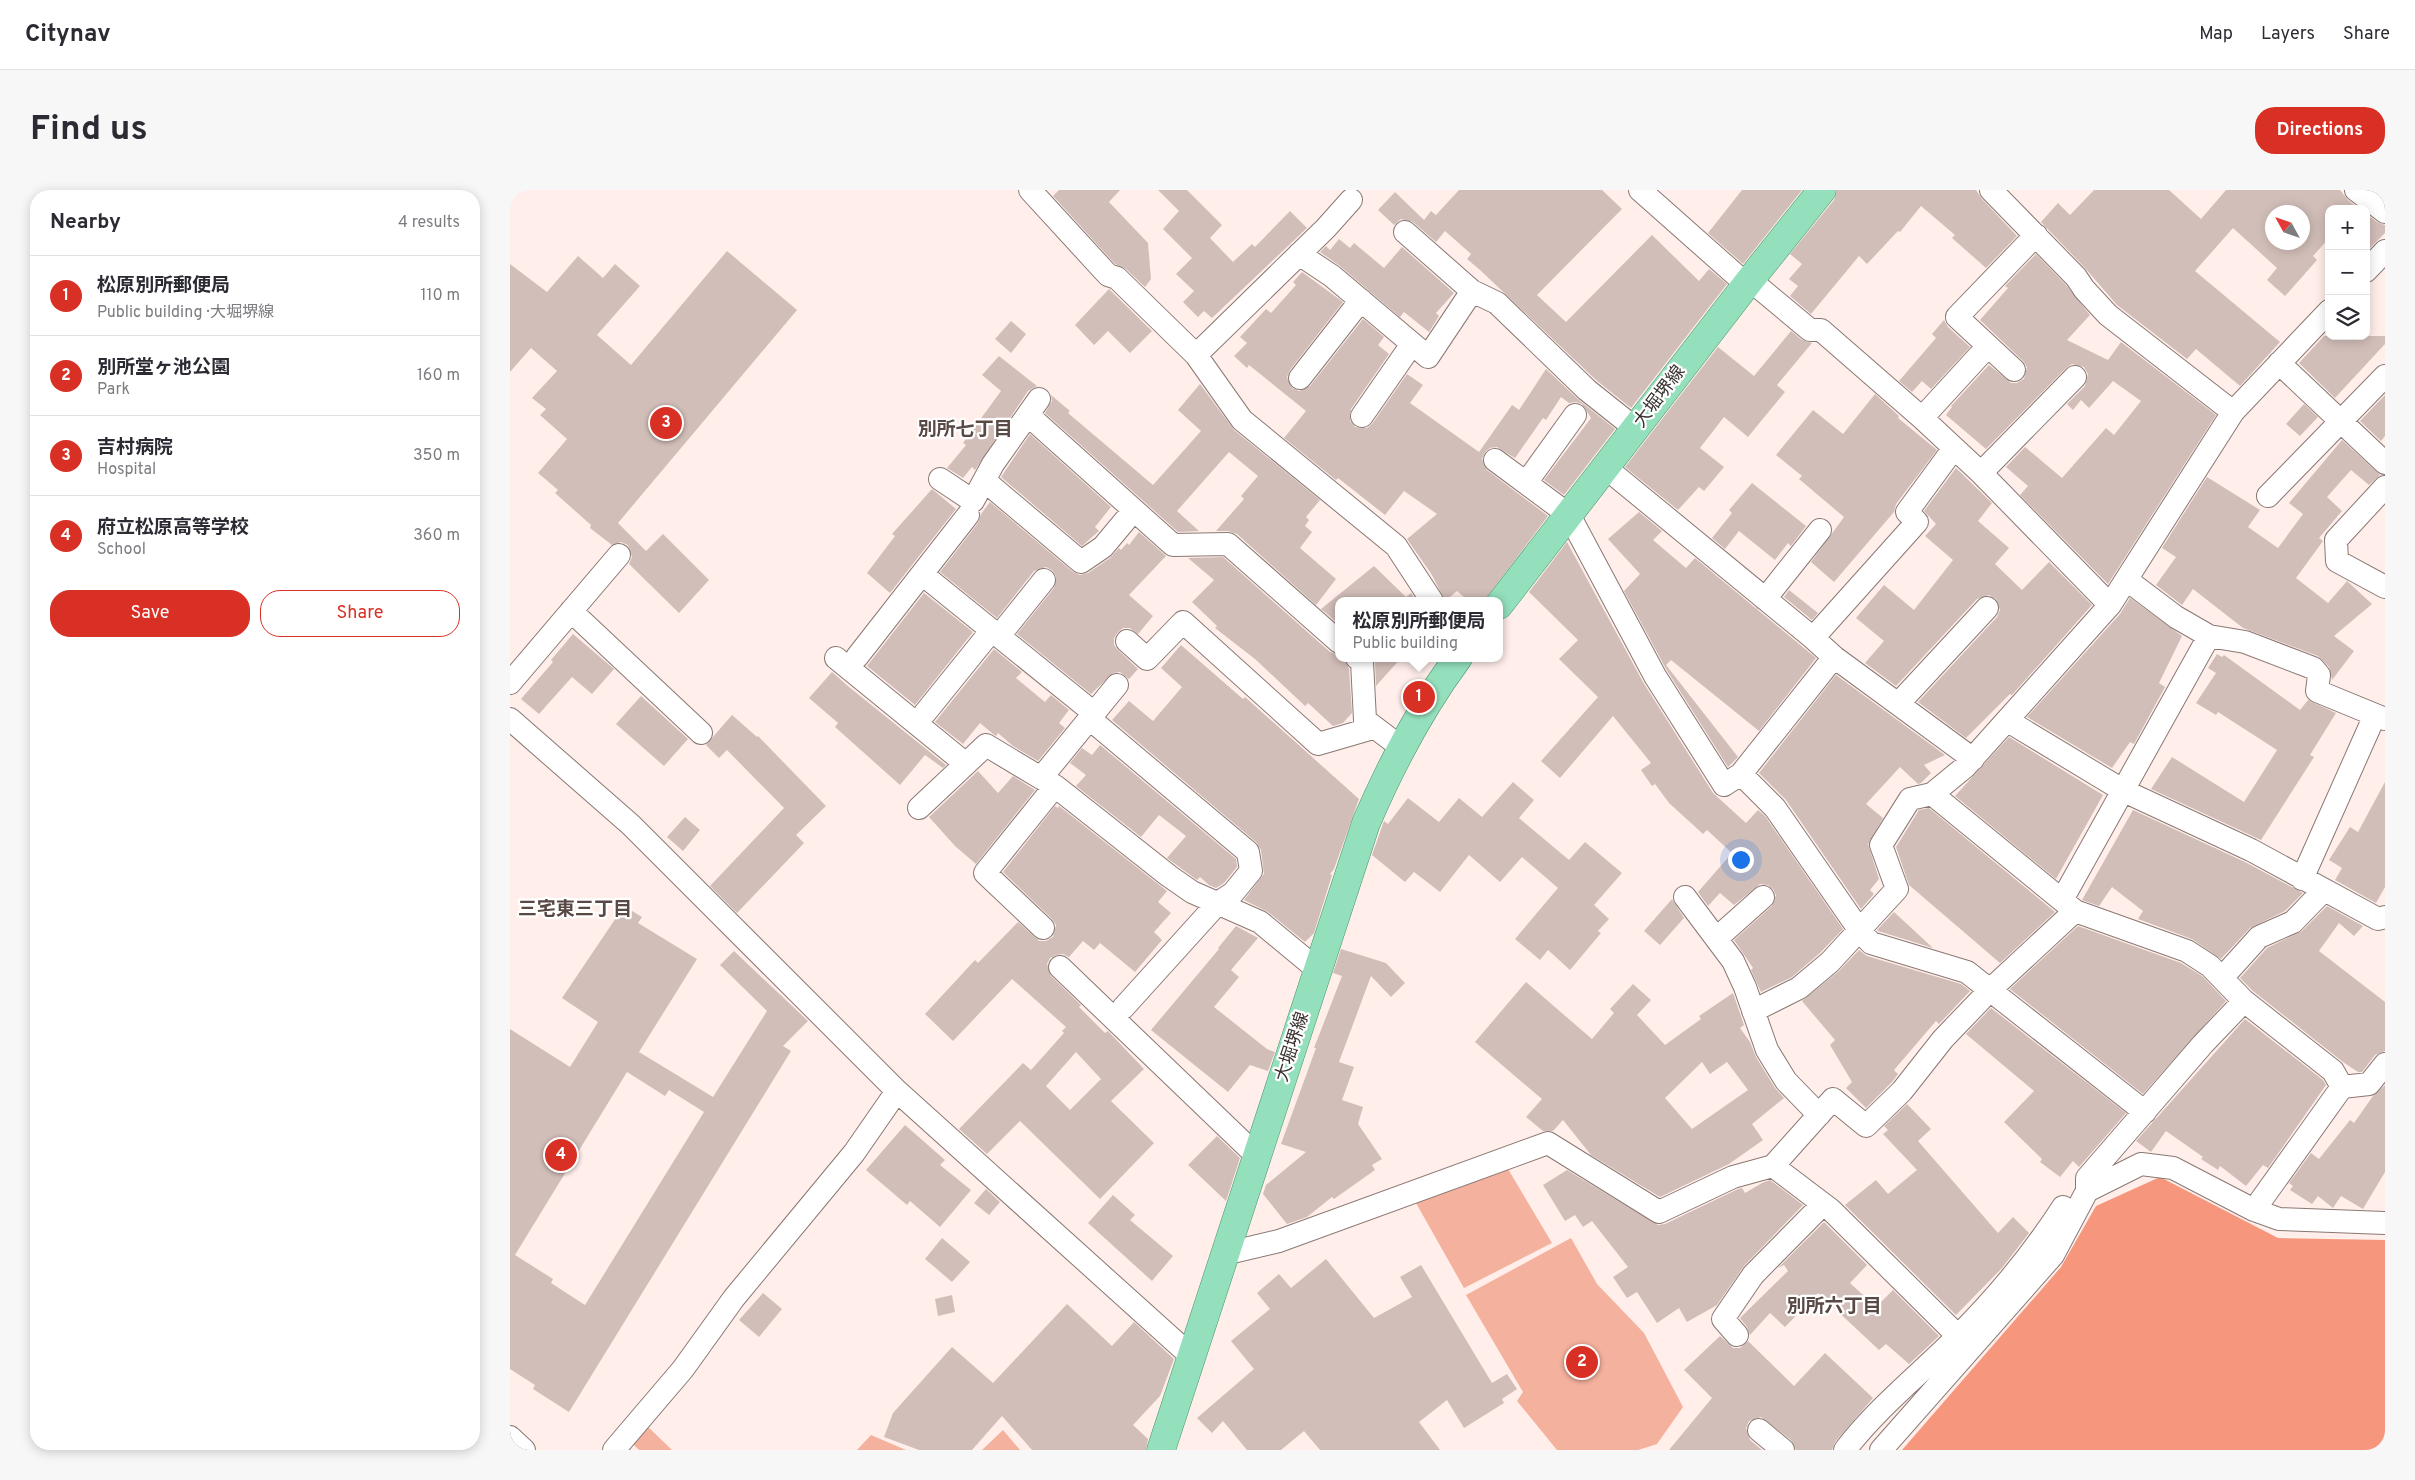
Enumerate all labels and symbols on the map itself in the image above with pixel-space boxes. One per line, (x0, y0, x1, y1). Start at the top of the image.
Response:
north arrow (2265, 205, 2310, 250)
street label: 大堀堺線 (1629, 361, 1691, 433)
pin: 3 (650, 404, 682, 442)
district label: 別所七丁目 (917, 418, 1013, 442)
pin: 1 (1403, 678, 1435, 716)
your location (1728, 847, 1754, 873)
district label: 三宅東三丁目 (518, 898, 632, 922)
street label: 大堀堺線 (1271, 1009, 1315, 1085)
pin: 4 (545, 1136, 577, 1174)
district label: 別所六丁目 (1786, 1295, 1882, 1319)
pin: 2 (1566, 1343, 1598, 1381)

